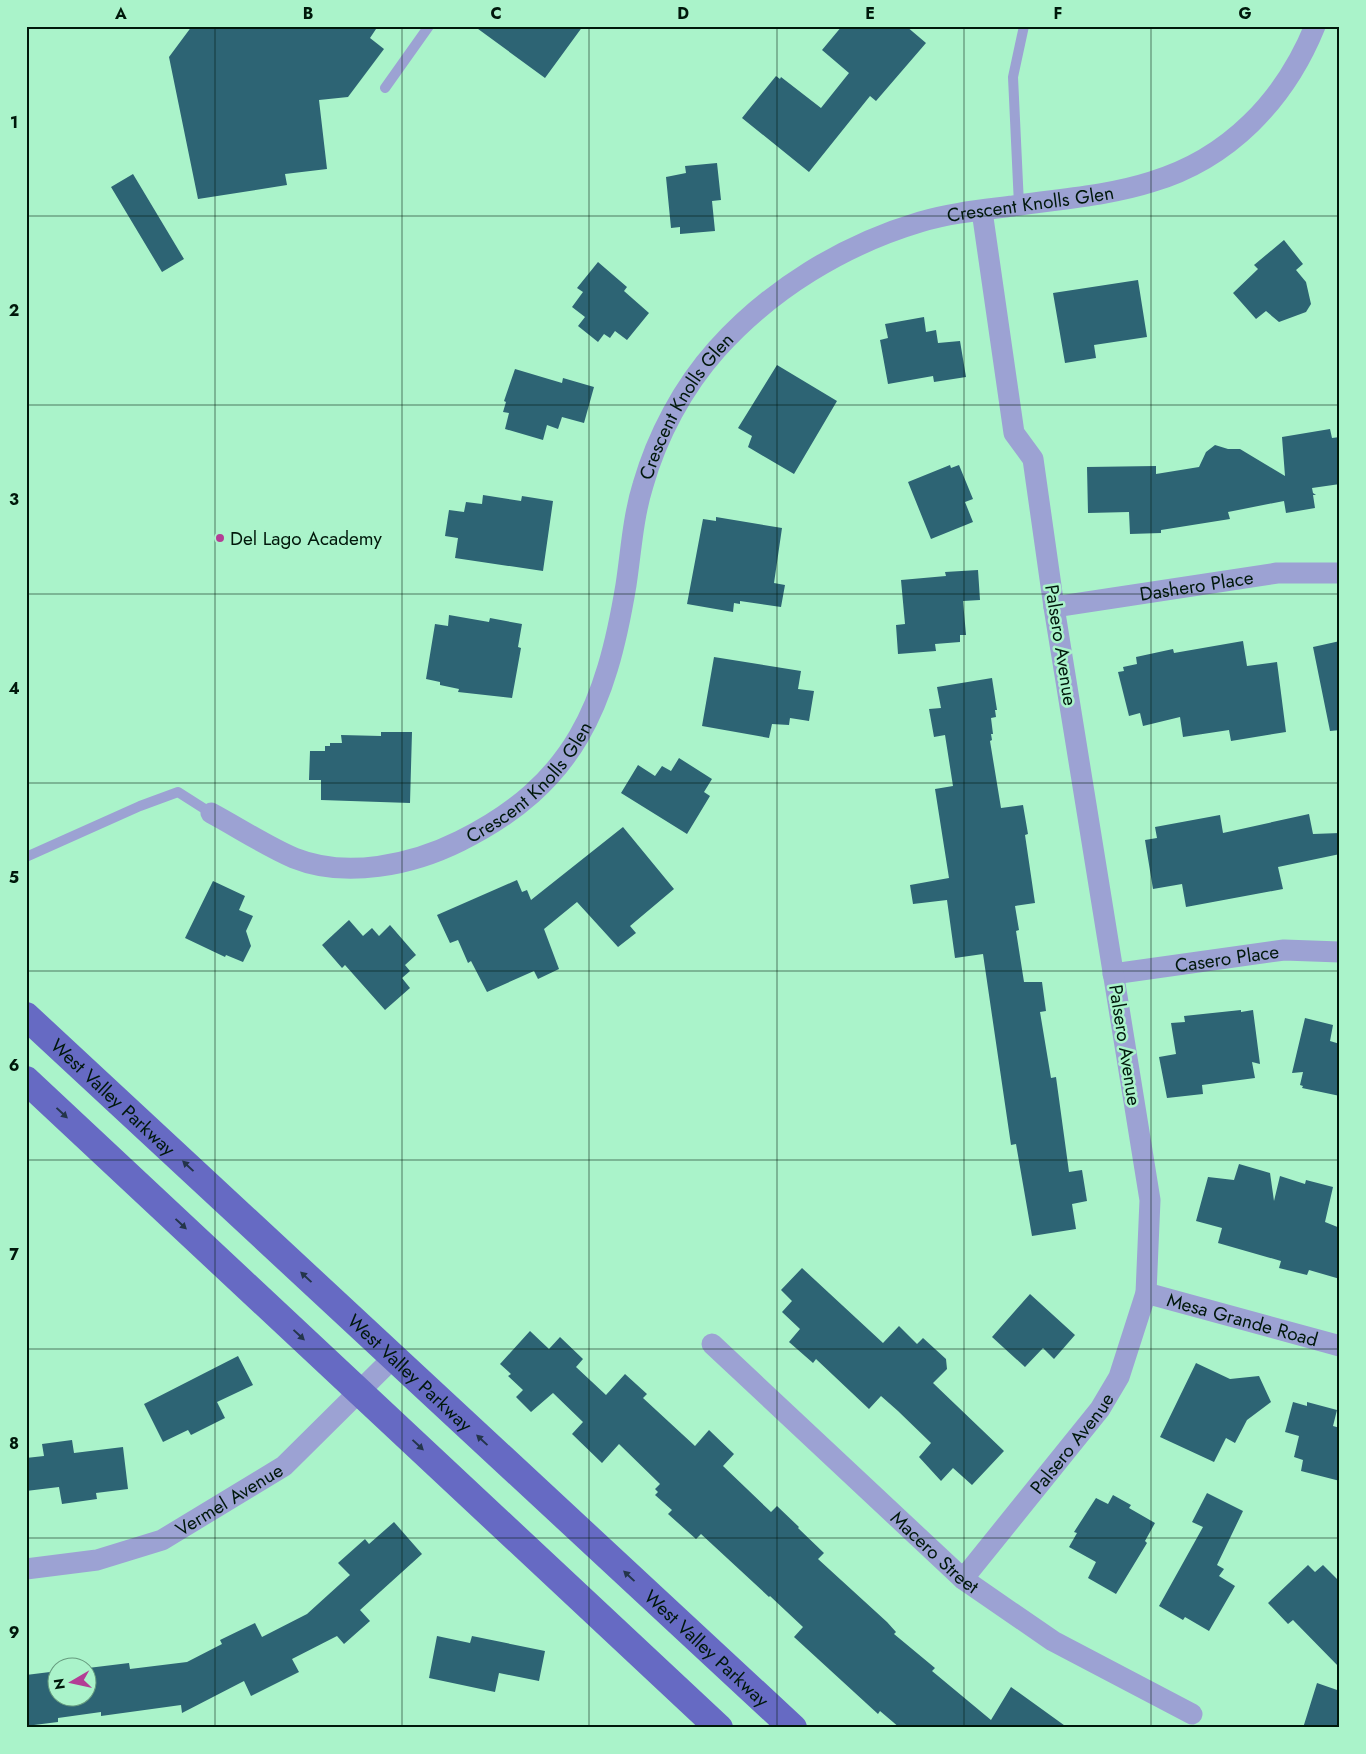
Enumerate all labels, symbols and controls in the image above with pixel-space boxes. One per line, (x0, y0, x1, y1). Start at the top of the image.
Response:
text: A (114, 2, 127, 25)
text: B (303, 2, 313, 25)
text: C (490, 2, 502, 25)
text: D (677, 2, 689, 25)
text: E (865, 2, 875, 25)
text: F (1054, 2, 1062, 25)
text: G (1238, 2, 1252, 25)
text: 1 (10, 111, 18, 134)
street label: Crescent Knolls Glen (945, 178, 1116, 229)
text: 2 (9, 299, 19, 322)
street label: Crescent Knolls Glen (632, 326, 739, 483)
text: 3 (9, 488, 19, 511)
place label: Del Lago Academy (230, 525, 382, 552)
marker: Del Lago Academy (214, 532, 226, 544)
street label: Dashero Place (1138, 563, 1255, 607)
street label: Palsero Avenue (1038, 582, 1084, 708)
text: 4 (8, 677, 20, 700)
street label: Crescent Knolls Glen (461, 717, 598, 849)
text: 5 (9, 866, 19, 889)
street label: Casero Place (1173, 937, 1281, 979)
street label: Palsero Avenue (1102, 982, 1148, 1108)
street label: West Valley Parkway (45, 1032, 182, 1162)
text: 6 (9, 1054, 19, 1077)
one-way arrow (56, 1107, 68, 1119)
one-way arrow (182, 1160, 194, 1172)
one-way arrow (174, 1218, 186, 1230)
text: 7 (9, 1243, 19, 1266)
one-way arrow (301, 1271, 313, 1283)
street label: Mesa Grande Road (1164, 1286, 1321, 1353)
street label: West Valley Parkway (342, 1308, 479, 1438)
one-way arrow (293, 1329, 305, 1341)
street label: Palsero Avenue (1023, 1387, 1120, 1500)
text: 8 (9, 1432, 19, 1455)
one-way arrow (477, 1434, 489, 1446)
one-way arrow (412, 1439, 424, 1451)
street label: Vermel Avenue (170, 1456, 288, 1542)
street label: Macero Street (885, 1505, 985, 1600)
one-way arrow (623, 1570, 635, 1582)
street label: West Valley Parkway (638, 1583, 776, 1713)
text: 9 (9, 1621, 19, 1644)
north arrow (48, 1656, 98, 1706)
text: N (48, 1677, 70, 1691)

